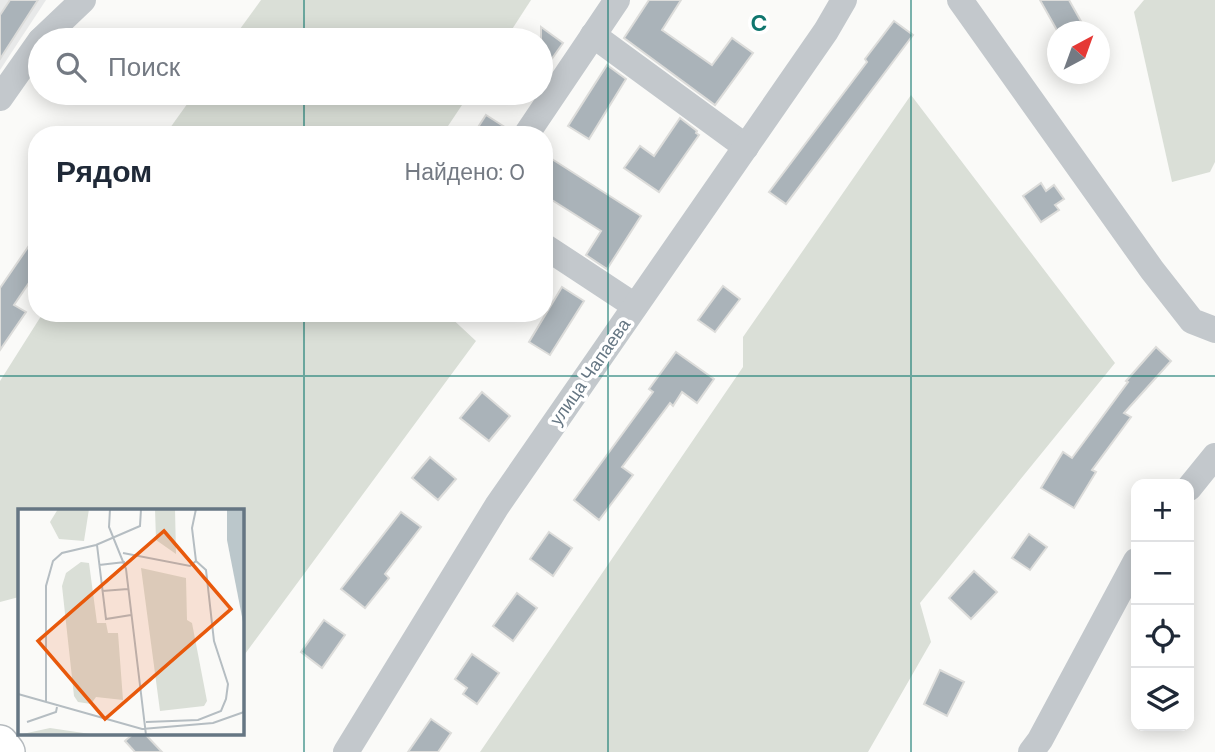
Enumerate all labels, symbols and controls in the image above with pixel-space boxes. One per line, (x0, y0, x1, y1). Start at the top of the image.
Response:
text: C (751, 8, 767, 38)
north arrow (1047, 21, 1110, 84)
search box (28, 28, 553, 105)
icon: search (52, 48, 90, 86)
text: Поиск (108, 50, 180, 84)
text: Рядом (56, 152, 152, 191)
text: Найдено: 0 (405, 157, 525, 187)
street label: улица Чапаева (544, 313, 636, 430)
map controls (1131, 479, 1194, 731)
button: + (1131, 479, 1194, 542)
inset map (18, 509, 243, 734)
button: − (1131, 542, 1194, 605)
button: locate (1131, 605, 1194, 668)
button: layers (1131, 668, 1194, 731)

